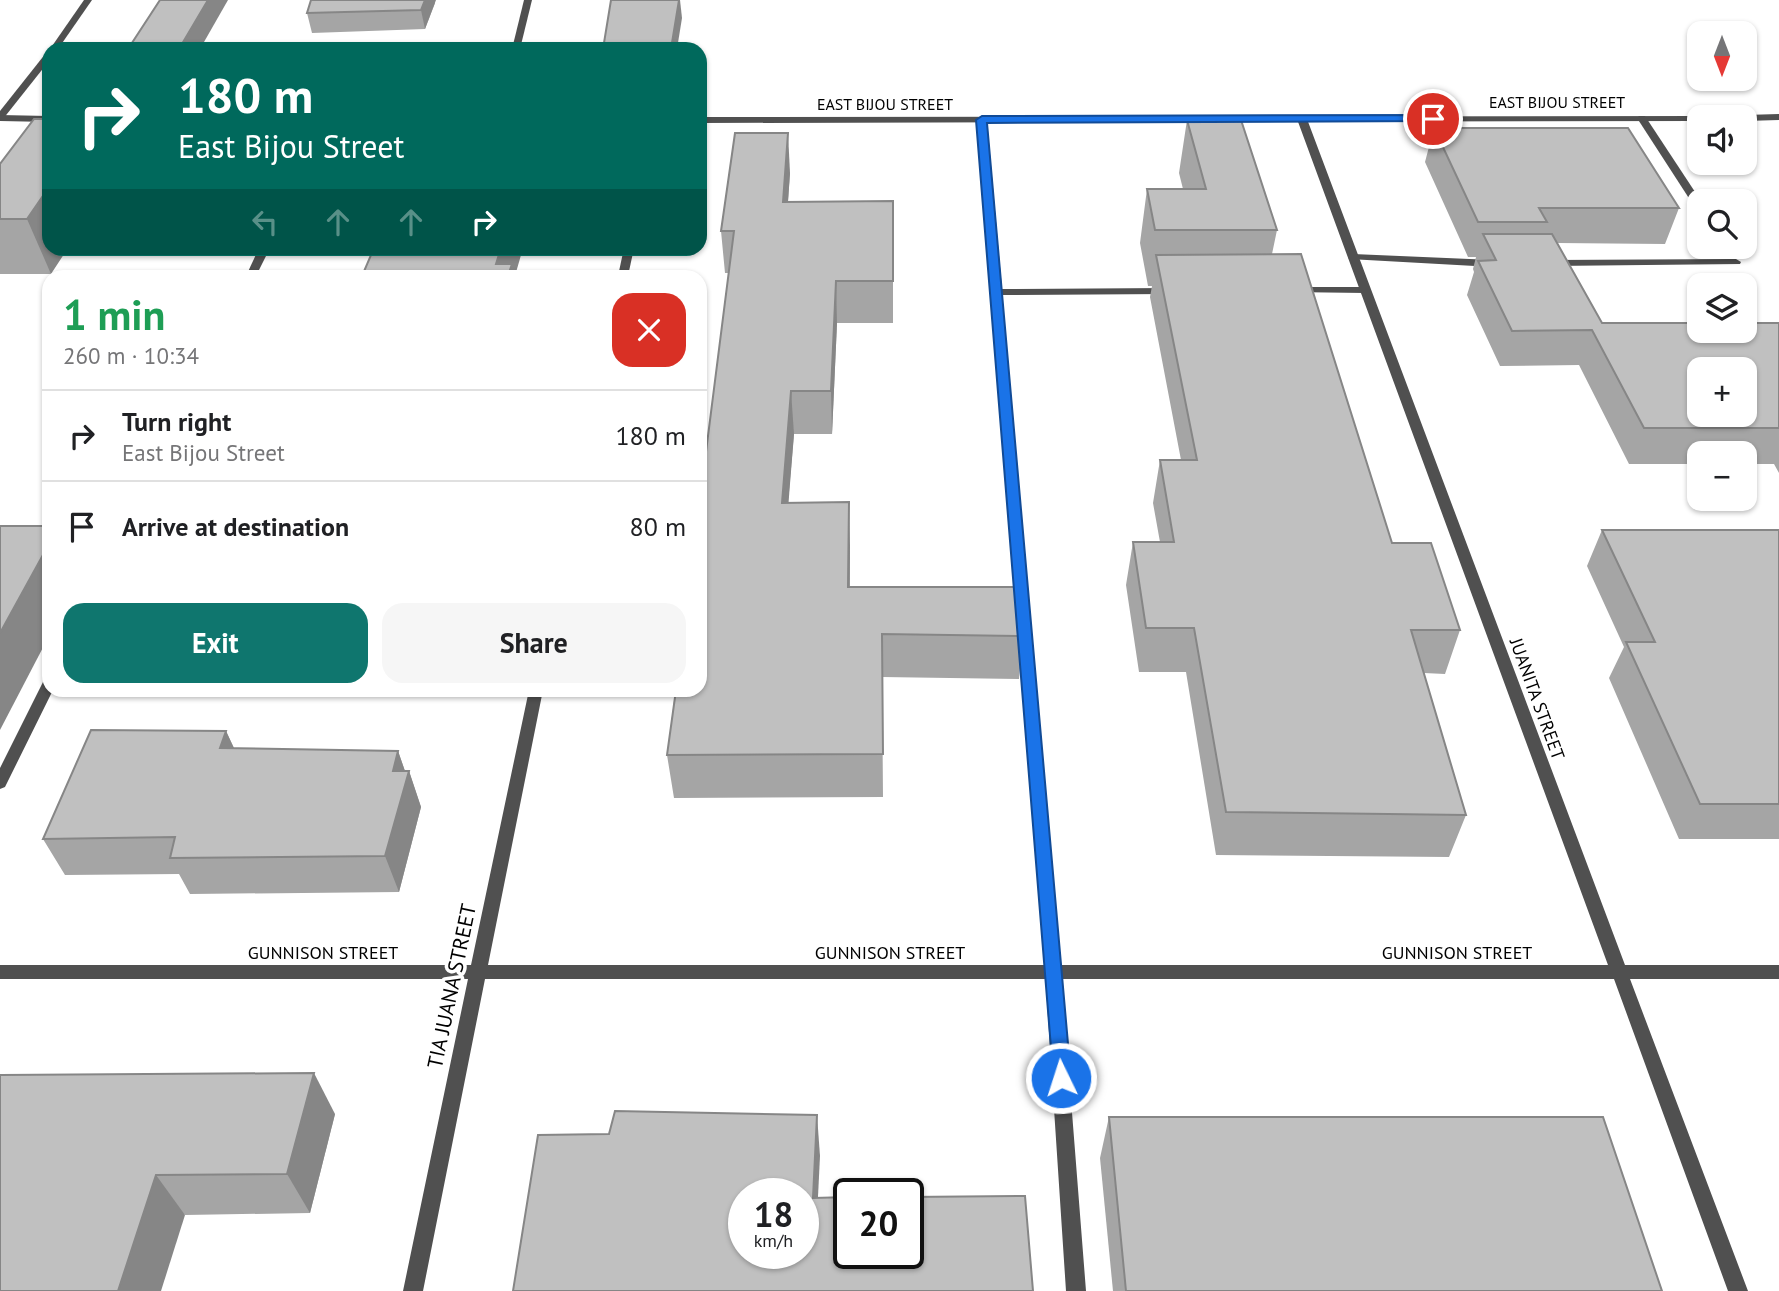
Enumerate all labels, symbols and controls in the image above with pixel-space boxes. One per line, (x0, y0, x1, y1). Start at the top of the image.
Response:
north arrow (1687, 21, 1757, 91)
map controls (1687, 21, 1757, 511)
text: 180 m (178, 63, 313, 127)
icon: right (63, 70, 154, 161)
pin (1403, 89, 1463, 149)
street label: EAST BIJOU STREET (1489, 92, 1625, 112)
street label: EAST BIJOU STREET (817, 94, 953, 114)
icon: arrive (1414, 100, 1452, 138)
button: sound (1687, 105, 1757, 175)
text: East Bijou Street (178, 125, 404, 167)
button: search (1687, 189, 1757, 259)
icon: left (246, 203, 284, 241)
icon: ahead (319, 203, 357, 241)
icon: ahead (392, 203, 430, 241)
icon: right (465, 203, 503, 241)
button: layers (1687, 273, 1757, 343)
text: 1 min (63, 287, 165, 342)
button: close (612, 293, 686, 367)
text: 260 m · 10:34 (63, 341, 199, 370)
button: + (1687, 357, 1757, 427)
text: Turn right (122, 405, 231, 438)
icon: right (63, 417, 101, 455)
text: 180 m (615, 419, 686, 452)
text: East Bijou Street (122, 438, 285, 467)
button: − (1687, 441, 1757, 511)
icon: arrive (63, 508, 101, 546)
text: Arrive at destination (122, 510, 349, 543)
text: 80 m (630, 510, 686, 543)
button: Exit (63, 603, 368, 683)
button: Share (382, 603, 686, 683)
street label: JUANITA STREET (1504, 634, 1570, 763)
street label: TIA JUANA STREET (421, 901, 482, 1071)
street label: GUNNISON STREET (248, 941, 398, 964)
street label: GUNNISON STREET (815, 941, 965, 964)
street label: GUNNISON STREET (1382, 941, 1532, 964)
position arrow (1024, 1041, 1098, 1115)
speed limit sign: 20 (833, 1178, 924, 1269)
text: 18 (754, 1191, 793, 1237)
text: km/h (754, 1229, 793, 1252)

